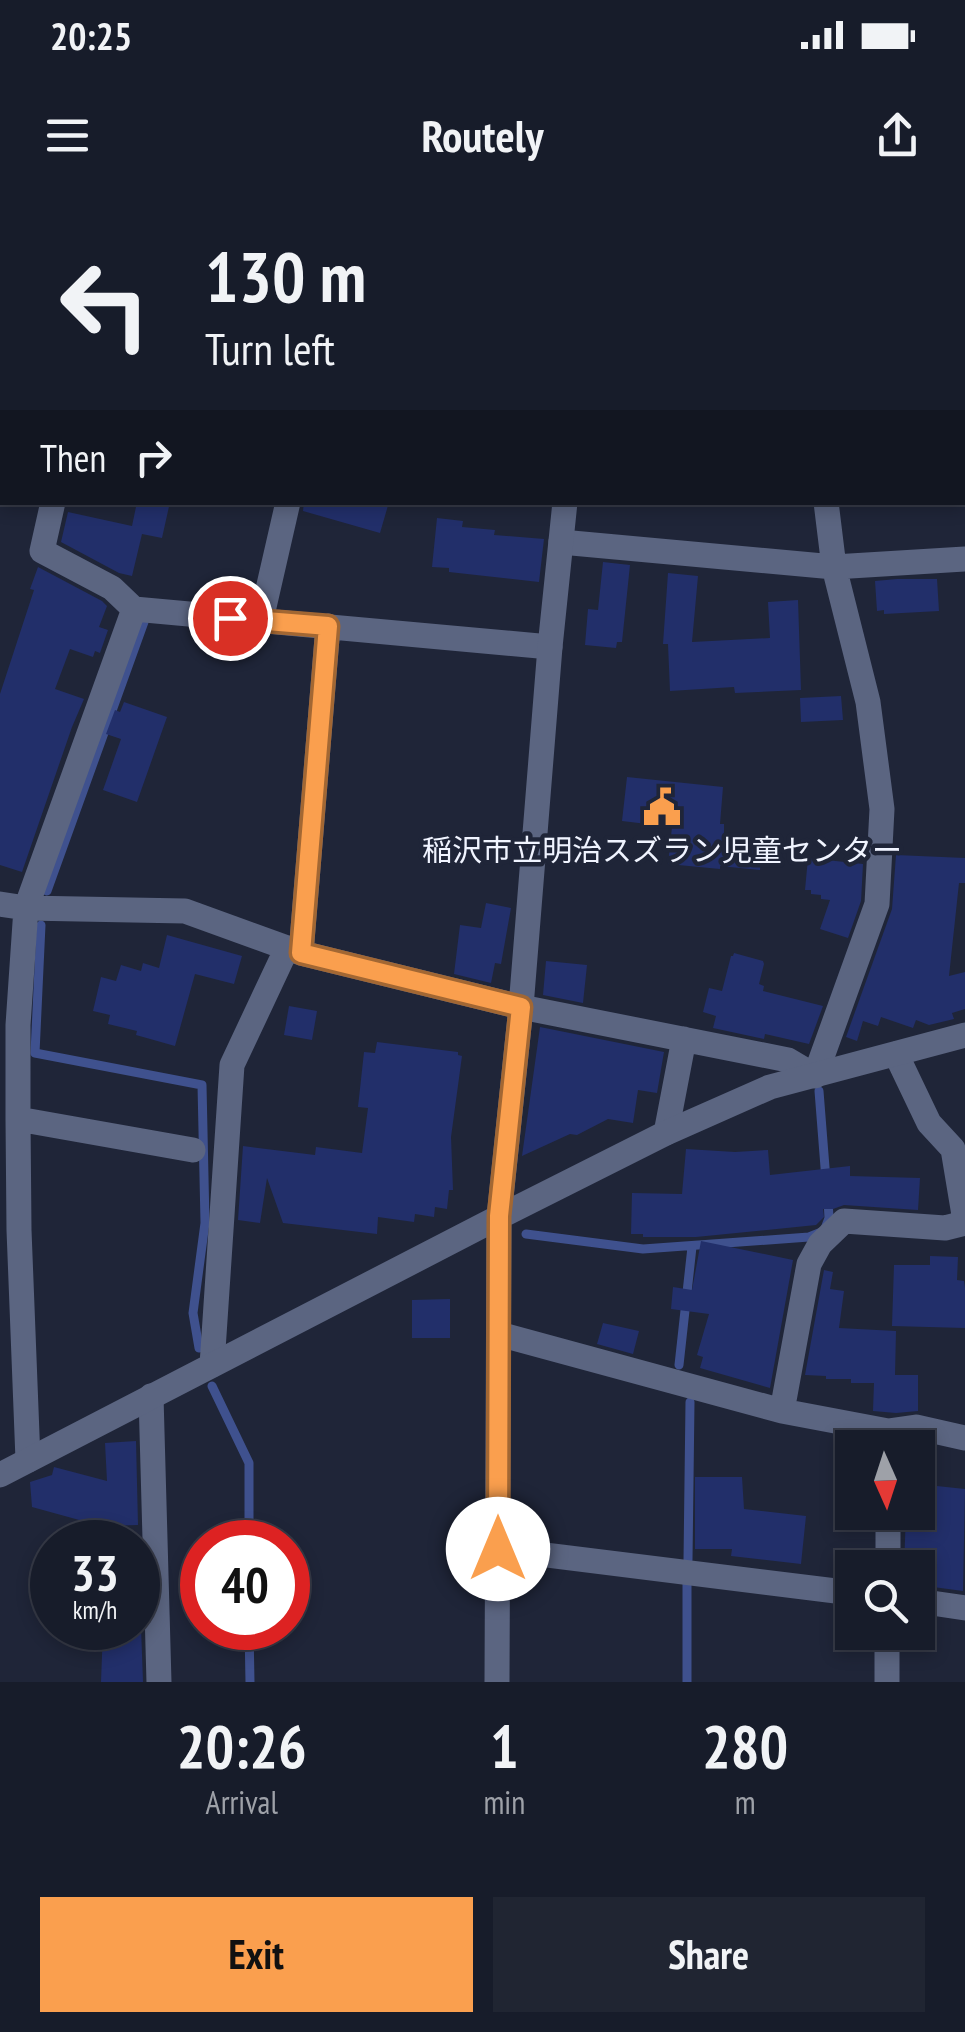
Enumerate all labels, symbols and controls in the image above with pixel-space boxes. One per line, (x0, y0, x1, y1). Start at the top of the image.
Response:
text: 20:25 (50, 11, 132, 60)
text: Routely (421, 106, 544, 164)
icon: menu (40, 108, 95, 163)
icon: share (870, 108, 925, 163)
text: 130 m (205, 231, 366, 321)
icon: left (40, 240, 170, 370)
text: Turn left (205, 319, 335, 377)
icon: right (126, 430, 181, 485)
text: Then (40, 433, 106, 482)
pin (188, 576, 273, 661)
icon: arrive (203, 591, 258, 646)
public building icon: 稲沢市立明治スズラン児童センター (641, 786, 683, 828)
place label: 稲沢市立明治スズラン児童センター (422, 830, 902, 869)
north arrow (835, 1430, 935, 1530)
map controls (835, 1430, 935, 1650)
position arrow (446, 1497, 550, 1601)
speed limit sign: 40 (180, 1520, 310, 1650)
text: 33 (71, 1540, 119, 1605)
button: search (835, 1550, 935, 1650)
text: km/h (73, 1594, 117, 1626)
text: 20:26 (177, 1707, 307, 1785)
text: 1 (490, 1707, 519, 1785)
text: 280 (702, 1707, 788, 1785)
text: Arrival (206, 1781, 278, 1823)
text: min (483, 1781, 525, 1823)
text: m (735, 1781, 756, 1823)
button: Exit (40, 1897, 473, 2012)
button: Share (493, 1897, 925, 2012)

